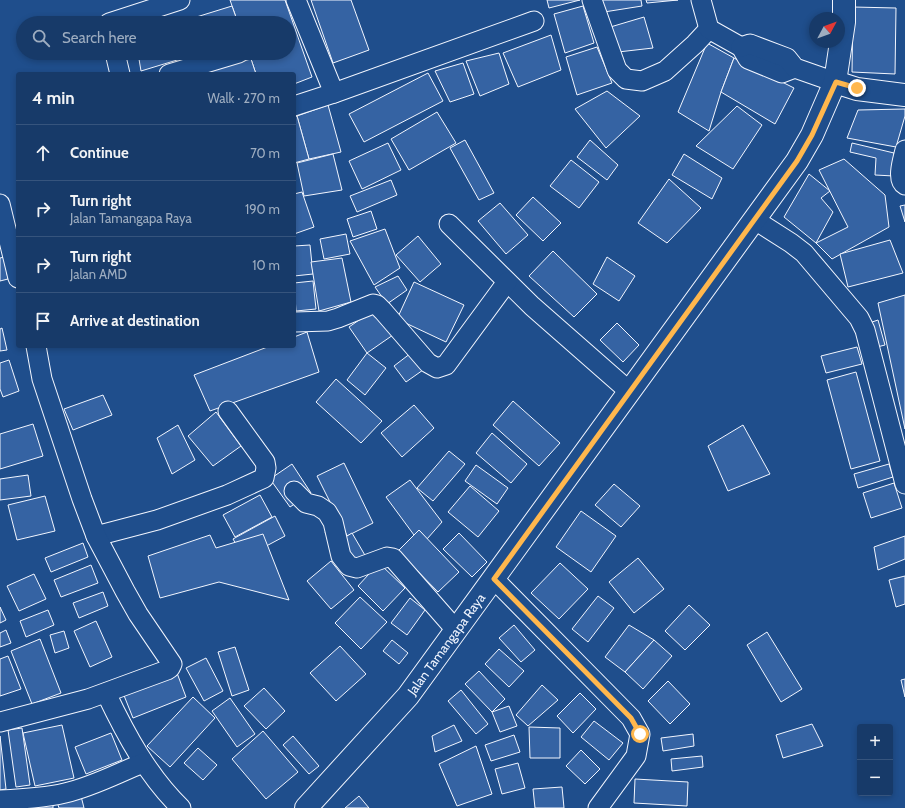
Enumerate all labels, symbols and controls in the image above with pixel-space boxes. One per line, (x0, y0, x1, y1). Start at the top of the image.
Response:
north arrow (809, 12, 845, 48)
search box (16, 16, 296, 60)
icon: search (30, 27, 52, 49)
text: Search here (62, 29, 137, 47)
route end (848, 79, 866, 97)
text: 4 min (32, 88, 75, 108)
text: Walk · 270 m (208, 90, 280, 106)
icon: ahead (32, 142, 54, 164)
text: Continue (70, 144, 129, 162)
text: 70 m (250, 145, 280, 161)
text: Turn right (70, 192, 131, 210)
icon: right (32, 198, 54, 220)
text: 190 m (245, 201, 280, 217)
text: Jalan Tamangapa Raya (70, 210, 192, 226)
text: Turn right (70, 248, 131, 266)
icon: right (32, 254, 54, 276)
text: 10 m (252, 257, 280, 273)
text: Jalan AMD (70, 266, 127, 282)
icon: arrive (32, 310, 54, 332)
text: Arrive at destination (70, 312, 200, 330)
street label: Jalan Tamangapa Raya (403, 589, 489, 699)
map controls (857, 724, 893, 796)
button: + (857, 724, 893, 760)
route start (631, 725, 649, 743)
button: − (857, 760, 893, 796)

